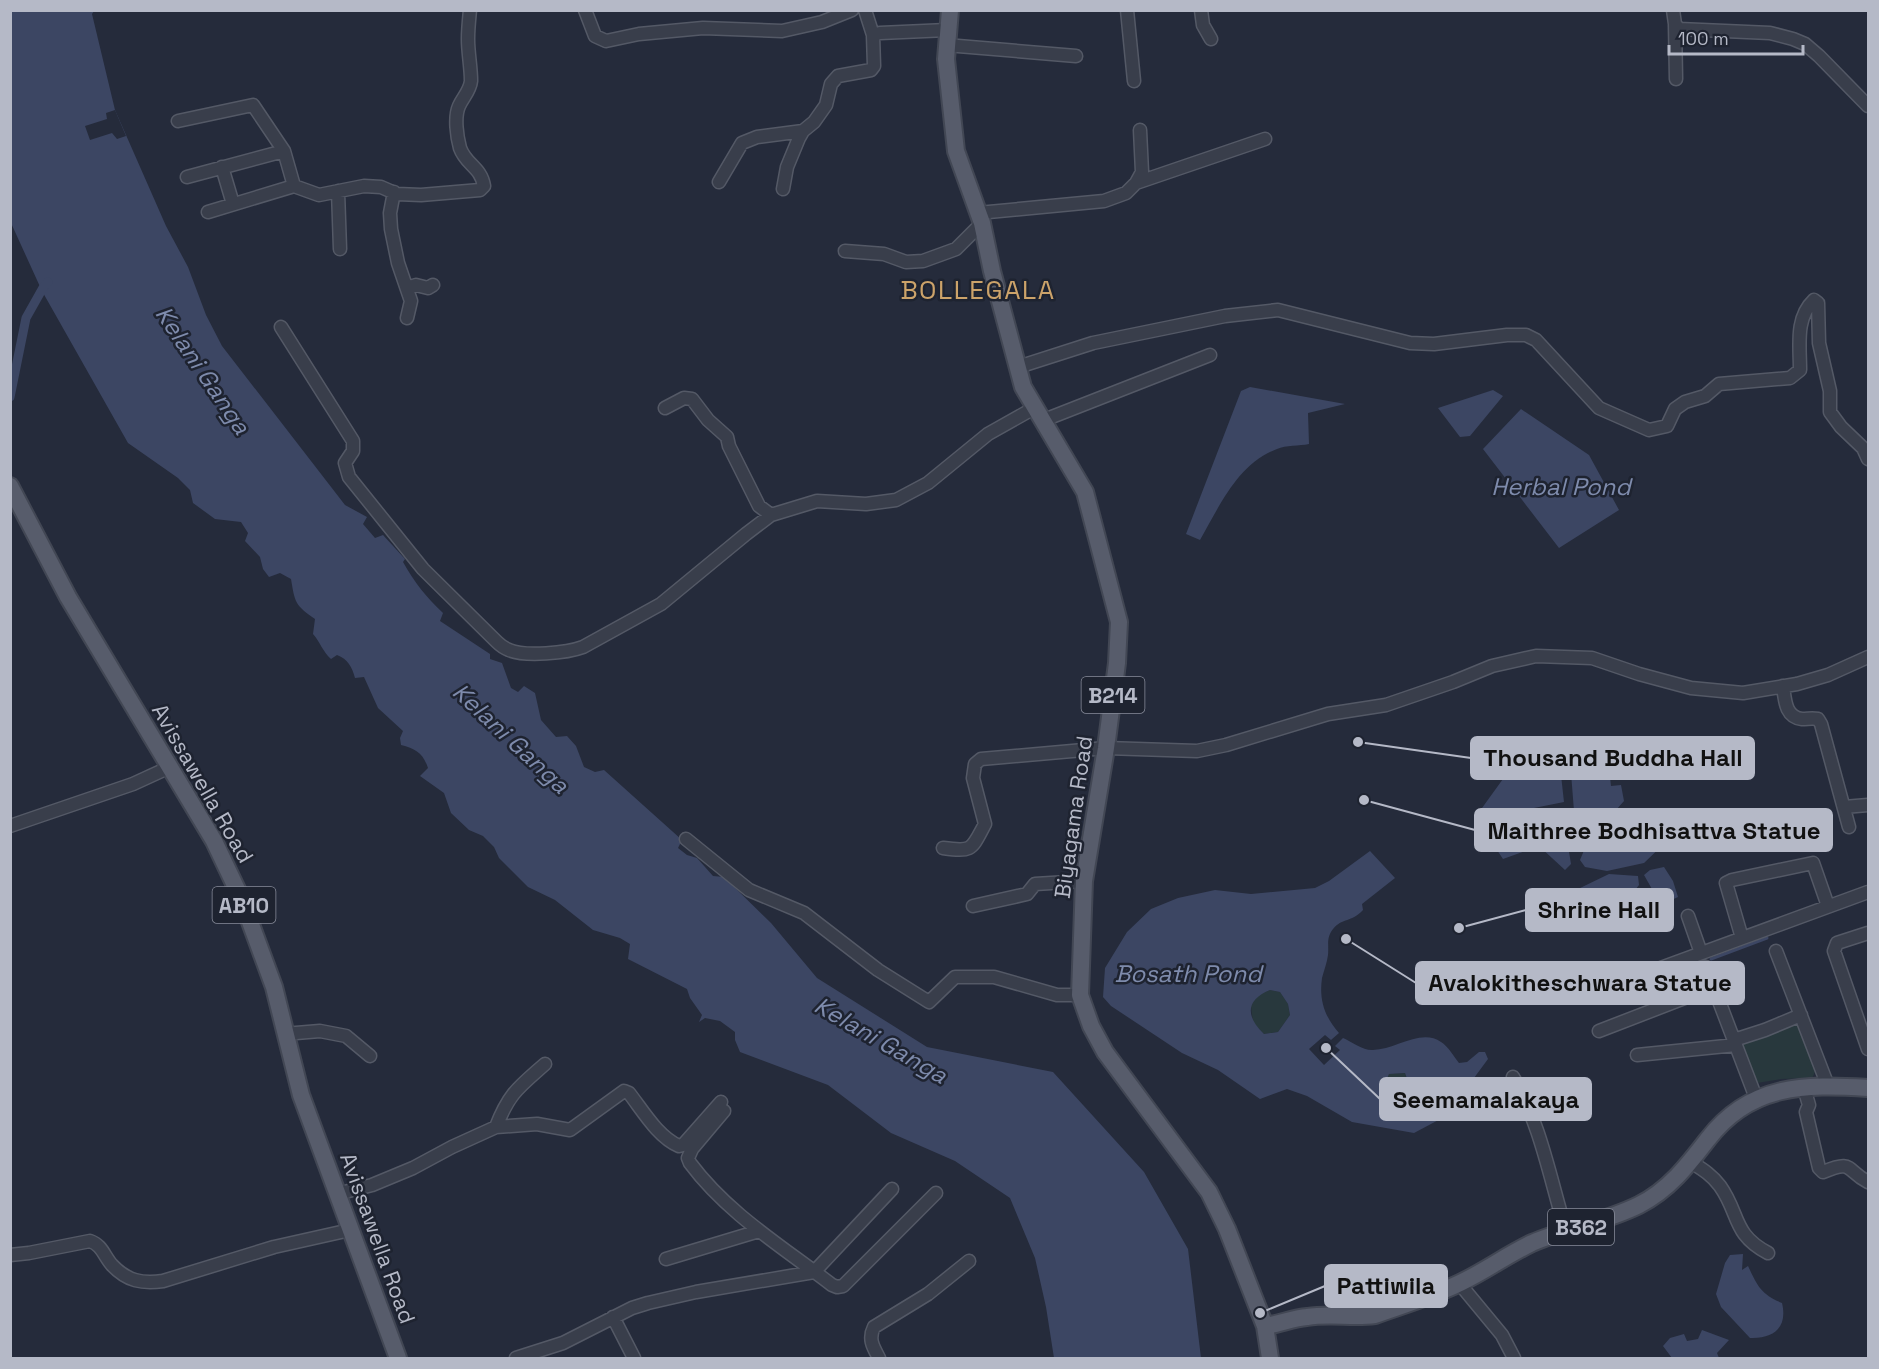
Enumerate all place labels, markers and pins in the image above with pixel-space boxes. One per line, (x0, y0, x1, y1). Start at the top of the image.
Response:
callout: Thousand Buddha Hall (1471, 737, 1754, 779)
callout: Maithree Bodhisattva Statue (1475, 809, 1832, 851)
callout: Shrine Hall (1526, 889, 1673, 931)
callout: Avalokitheschwara Statue (1416, 962, 1744, 1004)
callout: Seemamalakaya (1380, 1078, 1591, 1120)
callout: Pattiwila (1325, 1265, 1447, 1307)

